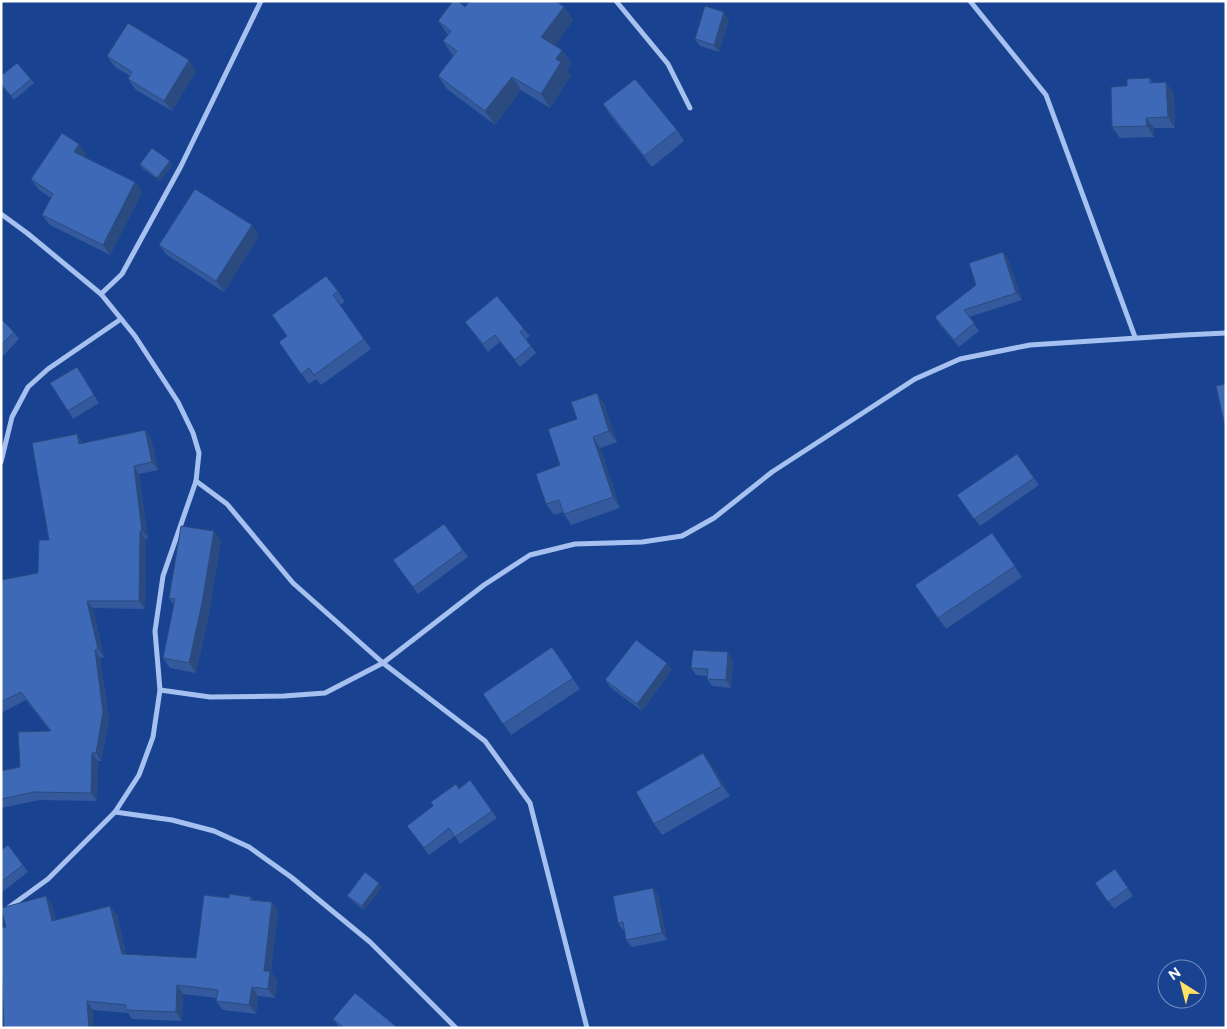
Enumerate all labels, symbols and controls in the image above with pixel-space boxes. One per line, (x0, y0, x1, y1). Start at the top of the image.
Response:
north arrow (1157, 959, 1207, 1009)
text: N (1165, 964, 1184, 984)

